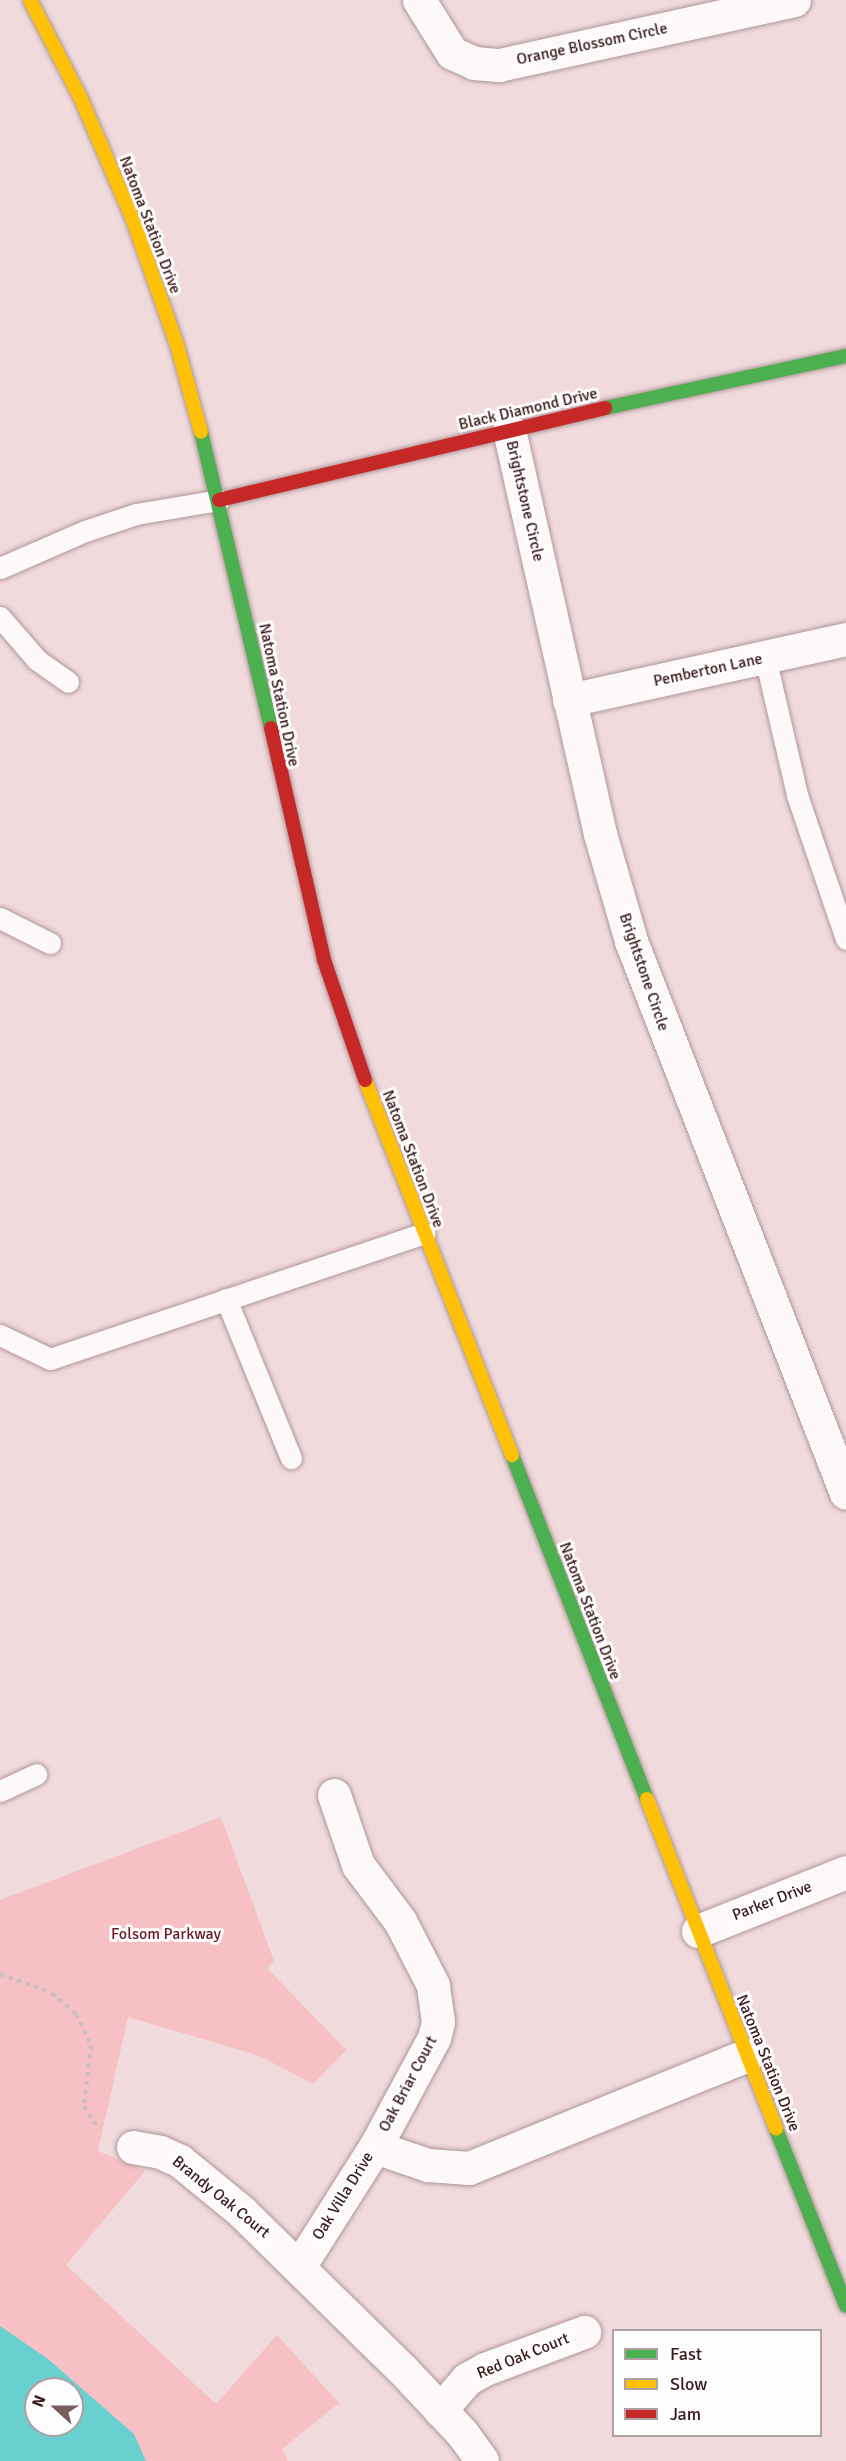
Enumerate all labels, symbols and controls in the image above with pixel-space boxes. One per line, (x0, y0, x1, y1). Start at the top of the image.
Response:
street label: Orange Blossom Circle (515, 19, 669, 69)
street label: Natoma Station Drive (115, 153, 185, 297)
street label: Black Diamond Drive (457, 384, 599, 434)
street label: Brightstone Circle (502, 439, 548, 563)
street label: Natoma Station Drive (254, 622, 304, 768)
street label: Pemberton Lane (652, 649, 764, 691)
street label: Brightstone Circle (615, 911, 673, 1033)
street label: Natoma Station Drive (378, 1087, 448, 1231)
street label: Natoma Station Drive (555, 1539, 625, 1683)
street label: Parker Drive (730, 1877, 814, 1925)
park label: Folsom Parkway (111, 1924, 221, 1944)
street label: Natoma Station Drive (732, 1992, 804, 2134)
street label: Oak Briar Court (375, 2033, 441, 2135)
street label: Oak Villa Drive (308, 2148, 378, 2244)
street label: Brandy Oak Court (168, 2152, 274, 2242)
street label: Red Oak Court (474, 2329, 572, 2383)
legend (612, 2329, 822, 2437)
text: Fast (670, 2343, 702, 2365)
text: Slow (670, 2373, 707, 2395)
north arrow (24, 2377, 84, 2437)
text: N (28, 2392, 50, 2410)
text: Jam (670, 2403, 701, 2425)

